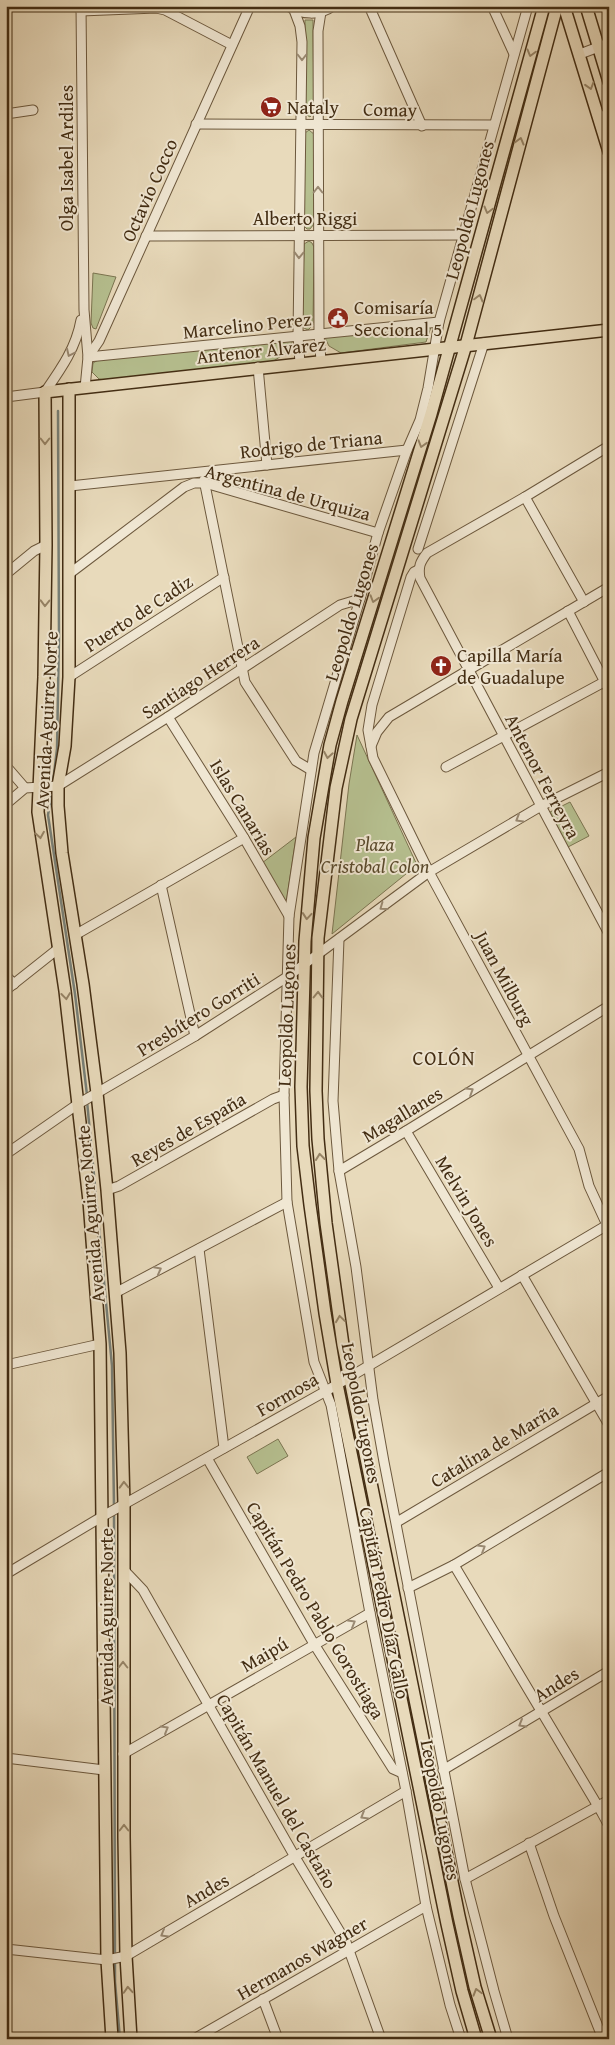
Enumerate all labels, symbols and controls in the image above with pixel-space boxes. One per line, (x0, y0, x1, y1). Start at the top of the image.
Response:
one-way arrow (526, 49, 537, 58)
one-way arrow (297, 54, 307, 61)
one-way arrow (584, 81, 594, 90)
street label: Olga Isabel Ardiles (52, 85, 80, 231)
place label: Nataly (287, 93, 339, 121)
supermarket icon: Nataly (259, 95, 283, 119)
street label: Comay (363, 95, 418, 123)
street label: Octavio Cocco (114, 134, 184, 246)
street label: Leopoldo Lugones (437, 137, 501, 283)
one-way arrow (515, 137, 525, 145)
one-way arrow (313, 186, 323, 194)
street label: Alberto Riggi (253, 204, 357, 232)
one-way arrow (483, 205, 493, 213)
one-way arrow (294, 251, 304, 259)
place label: Comisaría Seccional 5 (354, 293, 442, 343)
one-way arrow (473, 294, 483, 302)
street label: Marcelino Perez (182, 304, 312, 346)
public building icon: Comisaría Seccional 5 (326, 306, 350, 330)
street label: Antenor Álvarez (195, 329, 327, 371)
one-way arrow (66, 348, 76, 357)
street label: Rodrigo de Triana (238, 423, 384, 465)
one-way arrow (40, 437, 50, 445)
one-way arrow (417, 439, 427, 448)
street label: Argentina de Urquiza (202, 456, 374, 528)
street label: Leopoldo Lugones (317, 540, 385, 684)
street label: Puerto de Cadiz (78, 567, 198, 659)
one-way arrow (369, 595, 379, 603)
one-way arrow (40, 600, 50, 607)
street label: Santiago Herrera (135, 628, 265, 726)
street label: Avenida Aguirre Norte (27, 630, 65, 810)
place label: Capilla María de Guadalupe (457, 641, 565, 691)
church icon: Capilla María de Guadalupe (429, 654, 453, 678)
street label: Antenor Ferreyra (498, 708, 588, 844)
one-way arrow (324, 751, 334, 760)
street label: Islas Canarias (203, 753, 283, 861)
one-way arrow (516, 813, 525, 823)
park label: Plaza Cristobal Colon (321, 830, 430, 880)
one-way arrow (35, 831, 45, 840)
one-way arrow (379, 900, 388, 910)
one-way arrow (302, 912, 313, 920)
street label: Juan Milburg (467, 924, 542, 1031)
street label: Leopoldo Lugones (270, 943, 302, 1087)
street label: Presbítero Gorriti (131, 965, 265, 1063)
one-way arrow (313, 991, 323, 998)
one-way arrow (60, 992, 71, 1000)
district label: COLÓN (413, 1043, 476, 1072)
street label: Magallanes (356, 1079, 448, 1149)
street label: Reyes de España (125, 1085, 251, 1173)
one-way arrow (465, 1088, 474, 1098)
street label: Avenida Aguirre Norte (68, 1124, 112, 1304)
street label: Melvin Jones (429, 1150, 505, 1252)
one-way arrow (314, 1153, 325, 1161)
one-way arrow (153, 1266, 162, 1276)
one-way arrow (335, 1314, 345, 1323)
street label: Leopoldo Lugones (335, 1340, 389, 1486)
street label: Formosa (251, 1365, 323, 1423)
street label: Catalina de Marña (425, 1396, 563, 1494)
one-way arrow (118, 1481, 129, 1489)
street label: Capitán Pedro Pablo Gorostiaga (240, 1496, 392, 1724)
street label: Capitán Pedro Díaz Gallo (353, 1505, 417, 1701)
street label: Avenida Aguirre Norte (92, 1528, 120, 1706)
one-way arrow (476, 1544, 485, 1554)
one-way arrow (347, 1619, 356, 1629)
street label: Maipú (235, 1629, 293, 1679)
street label: Andes (528, 1659, 584, 1709)
one-way arrow (118, 1661, 129, 1669)
street label: Capitán Manuel del Castaño (210, 1688, 344, 1894)
one-way arrow (519, 1718, 528, 1728)
one-way arrow (160, 1726, 169, 1736)
street label: Leopoldo Lugones (414, 1737, 468, 1883)
one-way arrow (361, 1809, 370, 1819)
one-way arrow (118, 1823, 129, 1831)
street label: Andes (178, 1866, 234, 1914)
street label: Hermanos Wagner (231, 1909, 373, 2007)
one-way arrow (160, 1927, 169, 1937)
one-way arrow (123, 1986, 134, 1994)
one-way arrow (472, 1988, 483, 1996)

